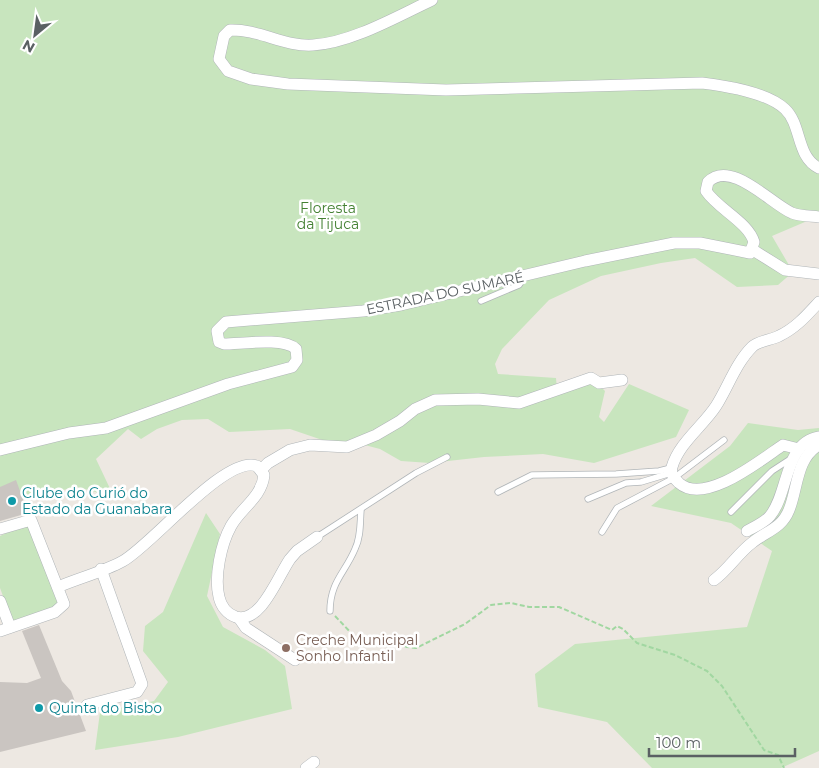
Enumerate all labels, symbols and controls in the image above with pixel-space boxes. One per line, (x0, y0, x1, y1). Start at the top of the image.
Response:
north arrow (10, 10, 60, 60)
text: N (19, 36, 38, 57)
park label: Floresta da Tijuca (297, 199, 359, 233)
street label: ESTRADA DO SUMARÉ (365, 267, 525, 319)
place label: Clube do Curió do Estado da Guanabara (22, 484, 172, 518)
marker: Clube do Curió do Estado da Guanabara (6, 495, 18, 507)
place label: Creche Municipal Sonho Infantil (296, 631, 418, 665)
marker: Creche Municipal Sonho Infantil (280, 642, 292, 654)
place label: Quinta do Bisbo (49, 699, 162, 717)
marker: Quinta do Bisbo (33, 702, 45, 714)
scale bar (649, 726, 795, 758)
text: 100 m (656, 733, 701, 752)

